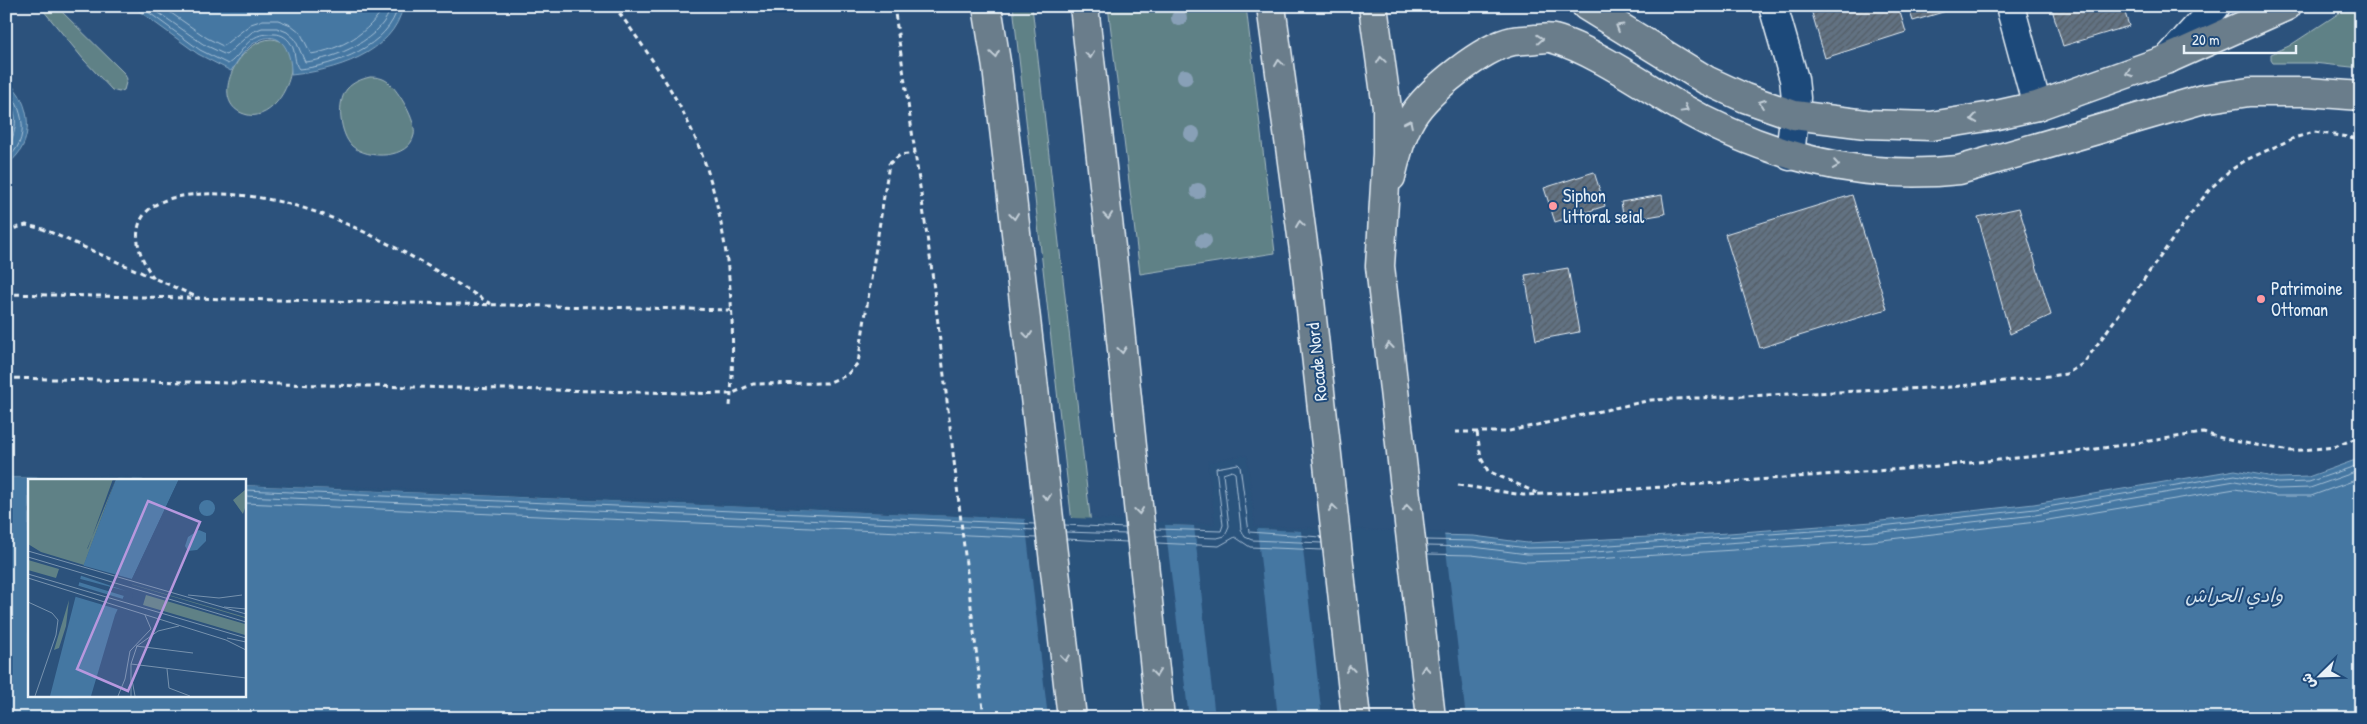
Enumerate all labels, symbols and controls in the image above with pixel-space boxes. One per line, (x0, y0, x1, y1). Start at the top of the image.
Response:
scale bar (2184, 22, 2297, 54)
one-way arrow (1615, 23, 1624, 33)
text: 20 m (2192, 29, 2219, 50)
one-way arrow (1537, 34, 1545, 45)
one-way arrow (989, 50, 999, 59)
one-way arrow (1084, 51, 1095, 59)
one-way arrow (1376, 56, 1386, 64)
one-way arrow (1274, 59, 1284, 68)
one-way arrow (2125, 67, 2134, 77)
one-way arrow (1758, 99, 1767, 109)
one-way arrow (1679, 103, 1688, 113)
one-way arrow (1969, 114, 1978, 124)
one-way arrow (1403, 119, 1414, 128)
one-way arrow (1832, 160, 1840, 170)
place label: Siphon littoral seial (1563, 183, 1645, 229)
marker: Siphon littoral seial (1547, 200, 1559, 212)
one-way arrow (1008, 212, 1019, 220)
one-way arrow (1102, 212, 1113, 220)
one-way arrow (1296, 220, 1306, 229)
place label: Patrimoine Ottoman (2271, 276, 2343, 322)
marker: Patrimoine Ottoman (2255, 293, 2267, 305)
street label: Rocade Nord (1300, 322, 1333, 402)
one-way arrow (1022, 332, 1033, 340)
one-way arrow (1384, 342, 1395, 350)
one-way arrow (1116, 346, 1127, 354)
inset map (28, 479, 245, 696)
one-way arrow (1041, 493, 1052, 501)
one-way arrow (1328, 503, 1339, 511)
one-way arrow (1402, 504, 1413, 512)
one-way arrow (1133, 508, 1144, 516)
water label: وادي الحراش (2185, 582, 2283, 609)
north arrow (2294, 652, 2344, 702)
one-way arrow (1060, 654, 1070, 662)
one-way arrow (1345, 665, 1356, 673)
one-way arrow (1420, 665, 1431, 673)
one-way arrow (1150, 669, 1161, 677)
text: ش (2296, 670, 2319, 692)

